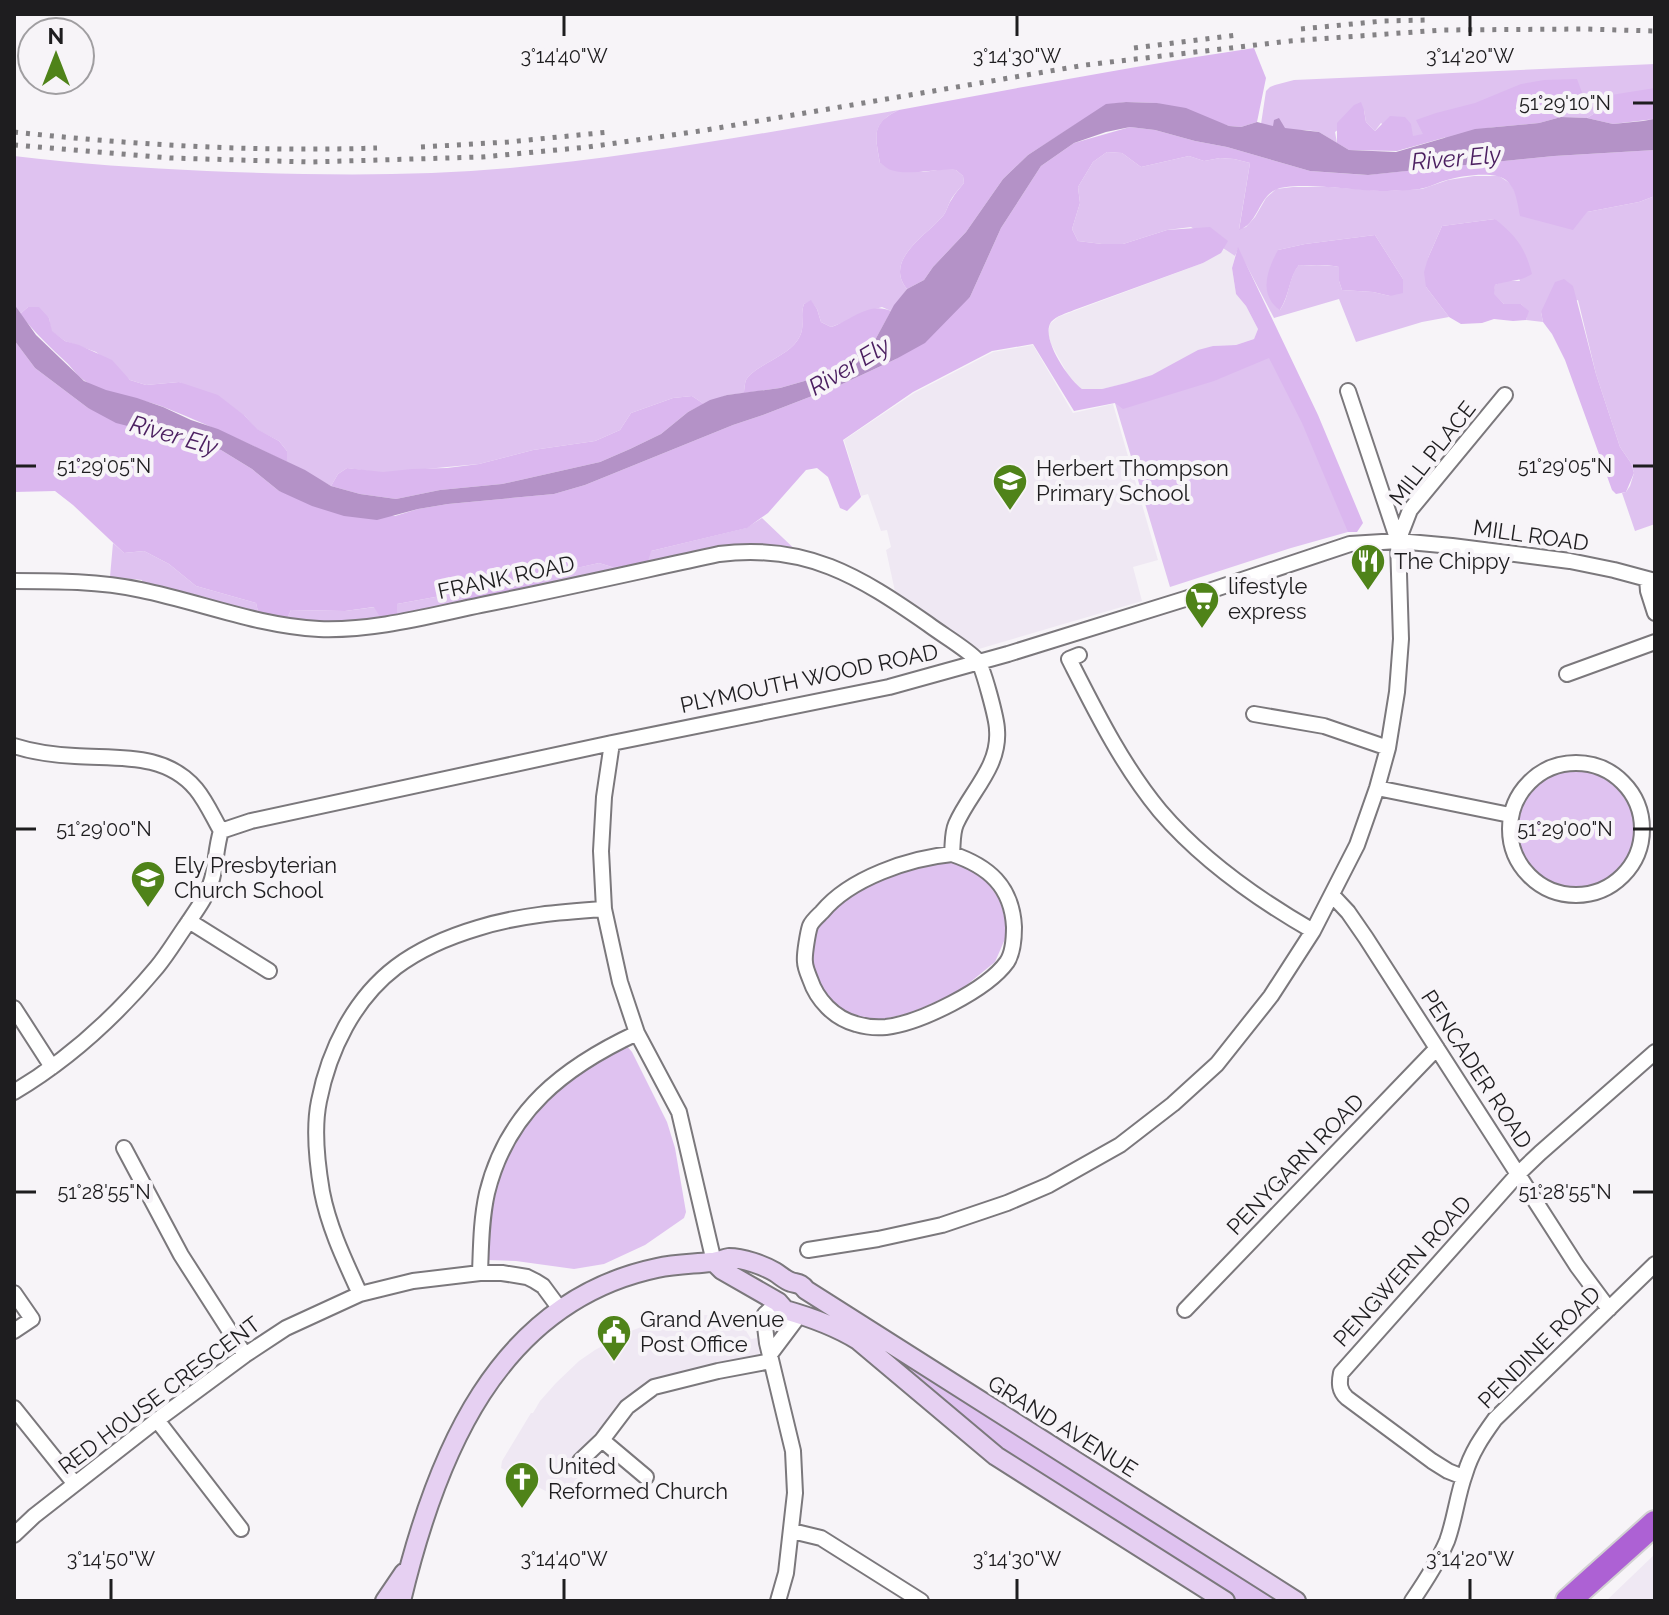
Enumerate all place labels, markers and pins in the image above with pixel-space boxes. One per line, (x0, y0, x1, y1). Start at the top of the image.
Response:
place label: Herbert Thompson Primary School (1036, 455, 1229, 506)
school or university icon: Herbert Thompson Primary School (991, 462, 1029, 512)
restaurant icon: The Chippy (1349, 542, 1387, 592)
place label: The Chippy (1394, 548, 1510, 574)
place label: lifestyle express (1228, 573, 1308, 624)
supermarket icon: lifestyle express (1183, 580, 1221, 630)
place label: Ely Presbyterian Church School (174, 852, 337, 903)
school or university icon: Ely Presbyterian Church School (129, 859, 167, 909)
place label: Grand Avenue Post Office (640, 1306, 784, 1357)
public building icon: Grand Avenue Post Office (595, 1313, 633, 1363)
place label: United Reformed Church (548, 1453, 728, 1504)
church icon: United Reformed Church (503, 1460, 541, 1510)

